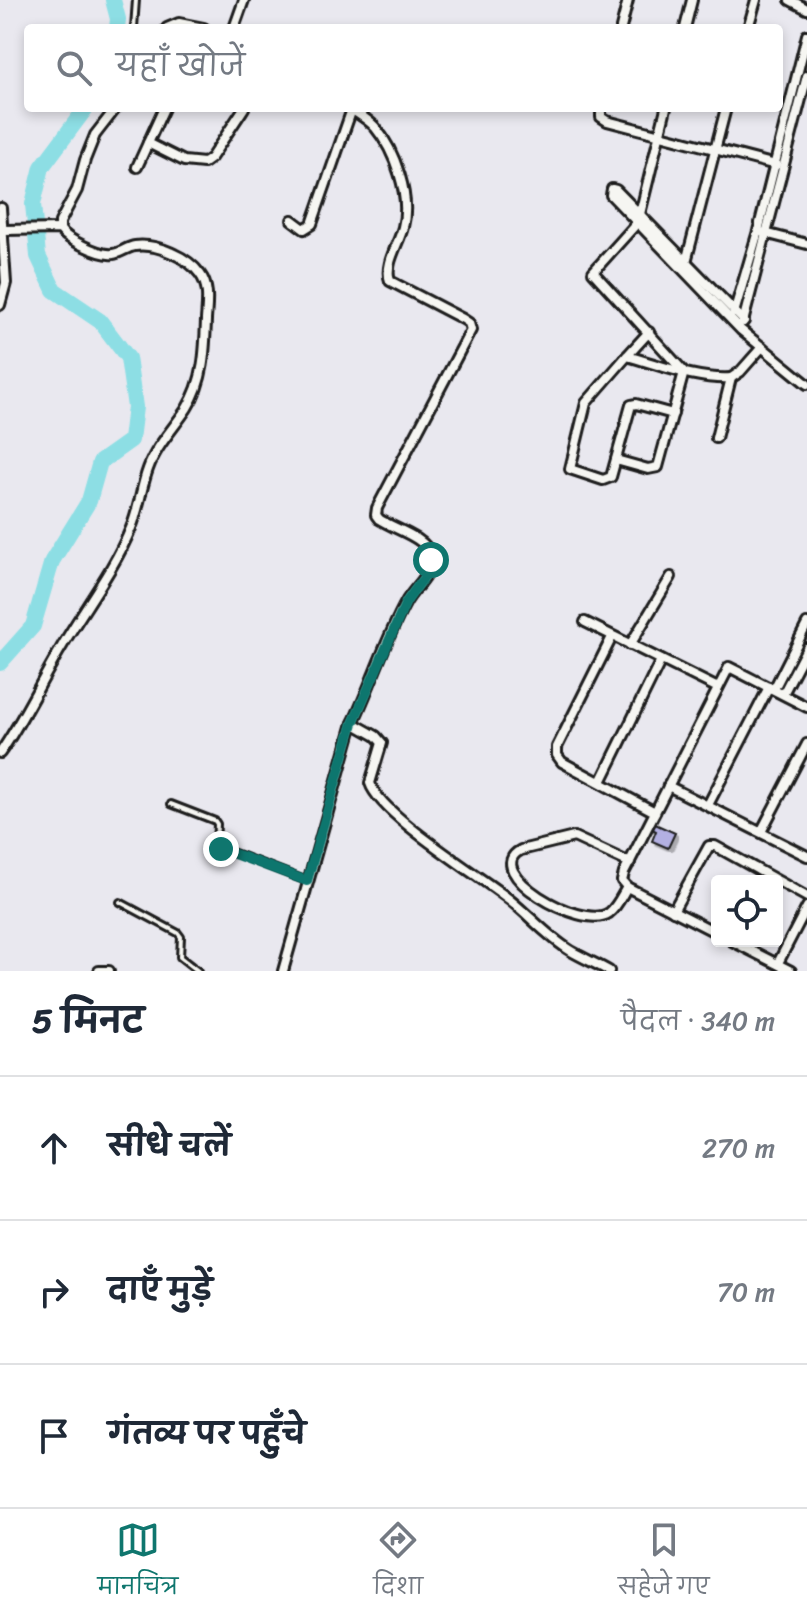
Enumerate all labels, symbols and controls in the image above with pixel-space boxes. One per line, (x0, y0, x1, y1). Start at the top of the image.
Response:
search box (24, 24, 783, 112)
text: यहाँ खोजें (116, 39, 245, 93)
icon: search (52, 46, 96, 90)
route start (413, 542, 449, 578)
route end (203, 831, 239, 867)
map controls (711, 875, 783, 947)
button: locate (711, 875, 783, 947)
text: 5 मिनट (32, 991, 144, 1051)
text: पैदल · 340 m (621, 998, 775, 1044)
text: सीधे चलें (108, 1119, 231, 1173)
text: 270 m (702, 1125, 775, 1171)
icon: ahead (32, 1126, 76, 1170)
text: दाएँ मुड़ें (108, 1263, 213, 1317)
text: 70 m (717, 1269, 775, 1315)
icon: right (32, 1270, 76, 1314)
text: गंतव्य पर पहुँचे (108, 1407, 306, 1461)
icon: arrive (32, 1414, 76, 1458)
tab: मानचित्र (97, 1518, 178, 1611)
tab: दिशा (373, 1518, 423, 1611)
tab: सहेजे गए (618, 1518, 710, 1611)

